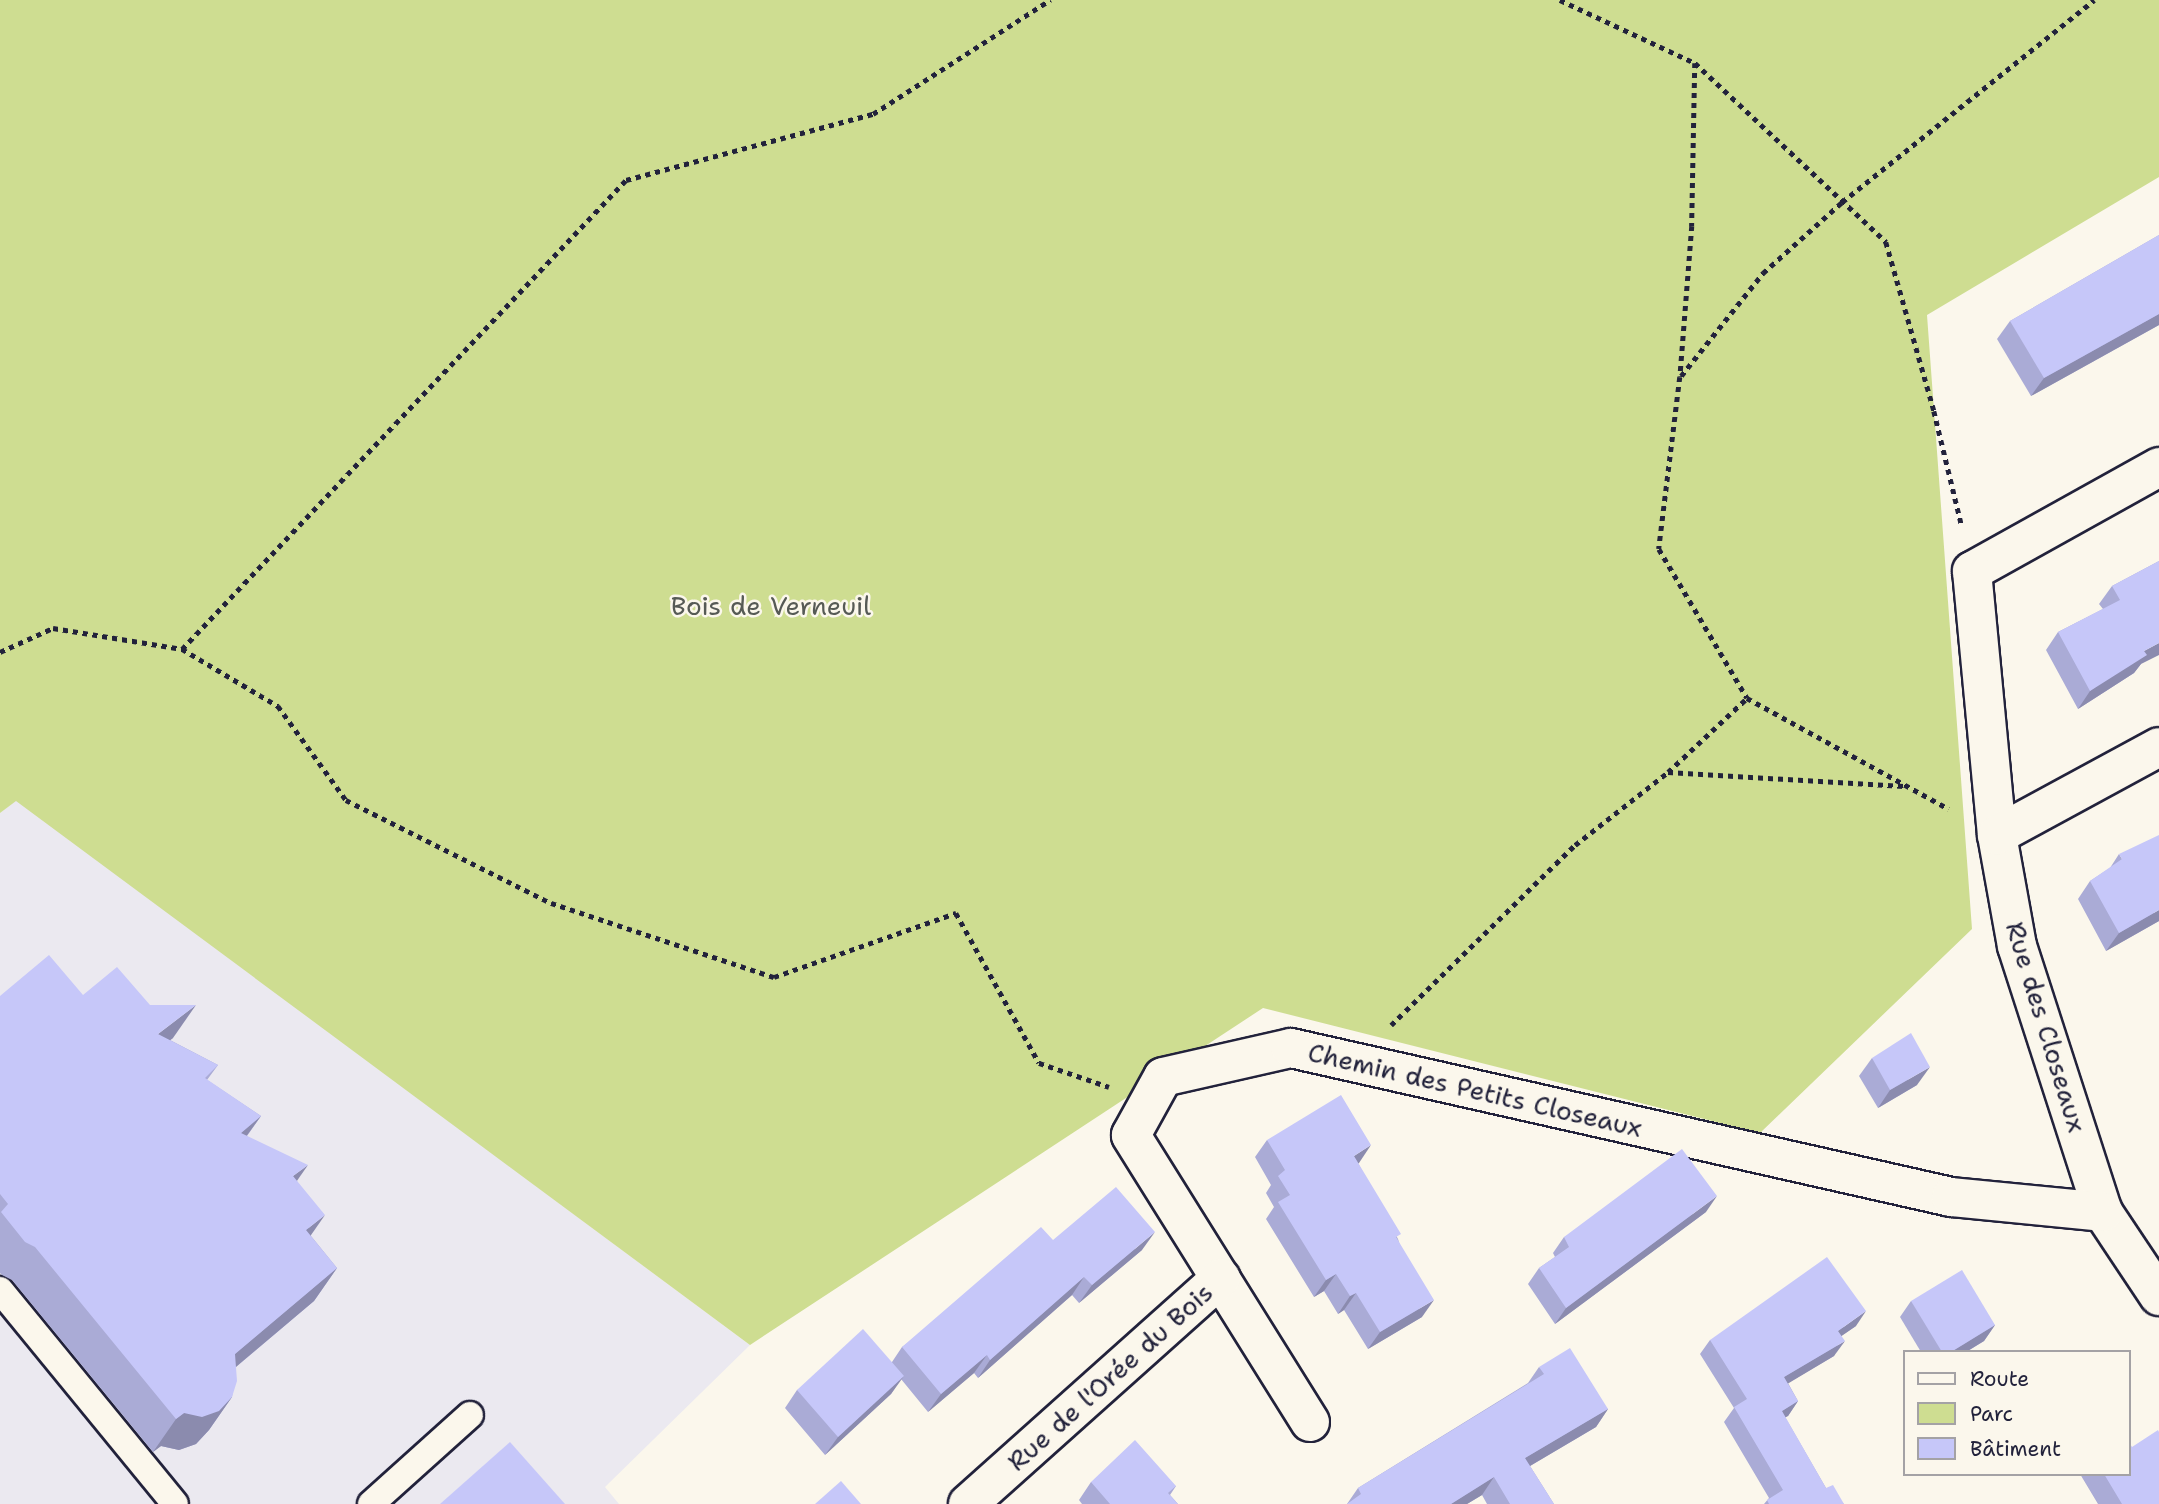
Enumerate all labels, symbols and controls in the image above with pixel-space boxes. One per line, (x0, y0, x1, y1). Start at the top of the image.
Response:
park label: Bois de Verneuil (671, 590, 871, 622)
street label: Rue des Closeaux (1999, 918, 2093, 1136)
street label: Chemin des Petits Closeaux (1305, 1036, 1645, 1144)
street label: Rue de l'Orée du Bois (1001, 1277, 1219, 1477)
legend (1904, 1350, 2131, 1476)
text: Route (1970, 1365, 2029, 1393)
text: Parc (1970, 1400, 2013, 1428)
text: Bâtiment (1970, 1435, 2061, 1463)

